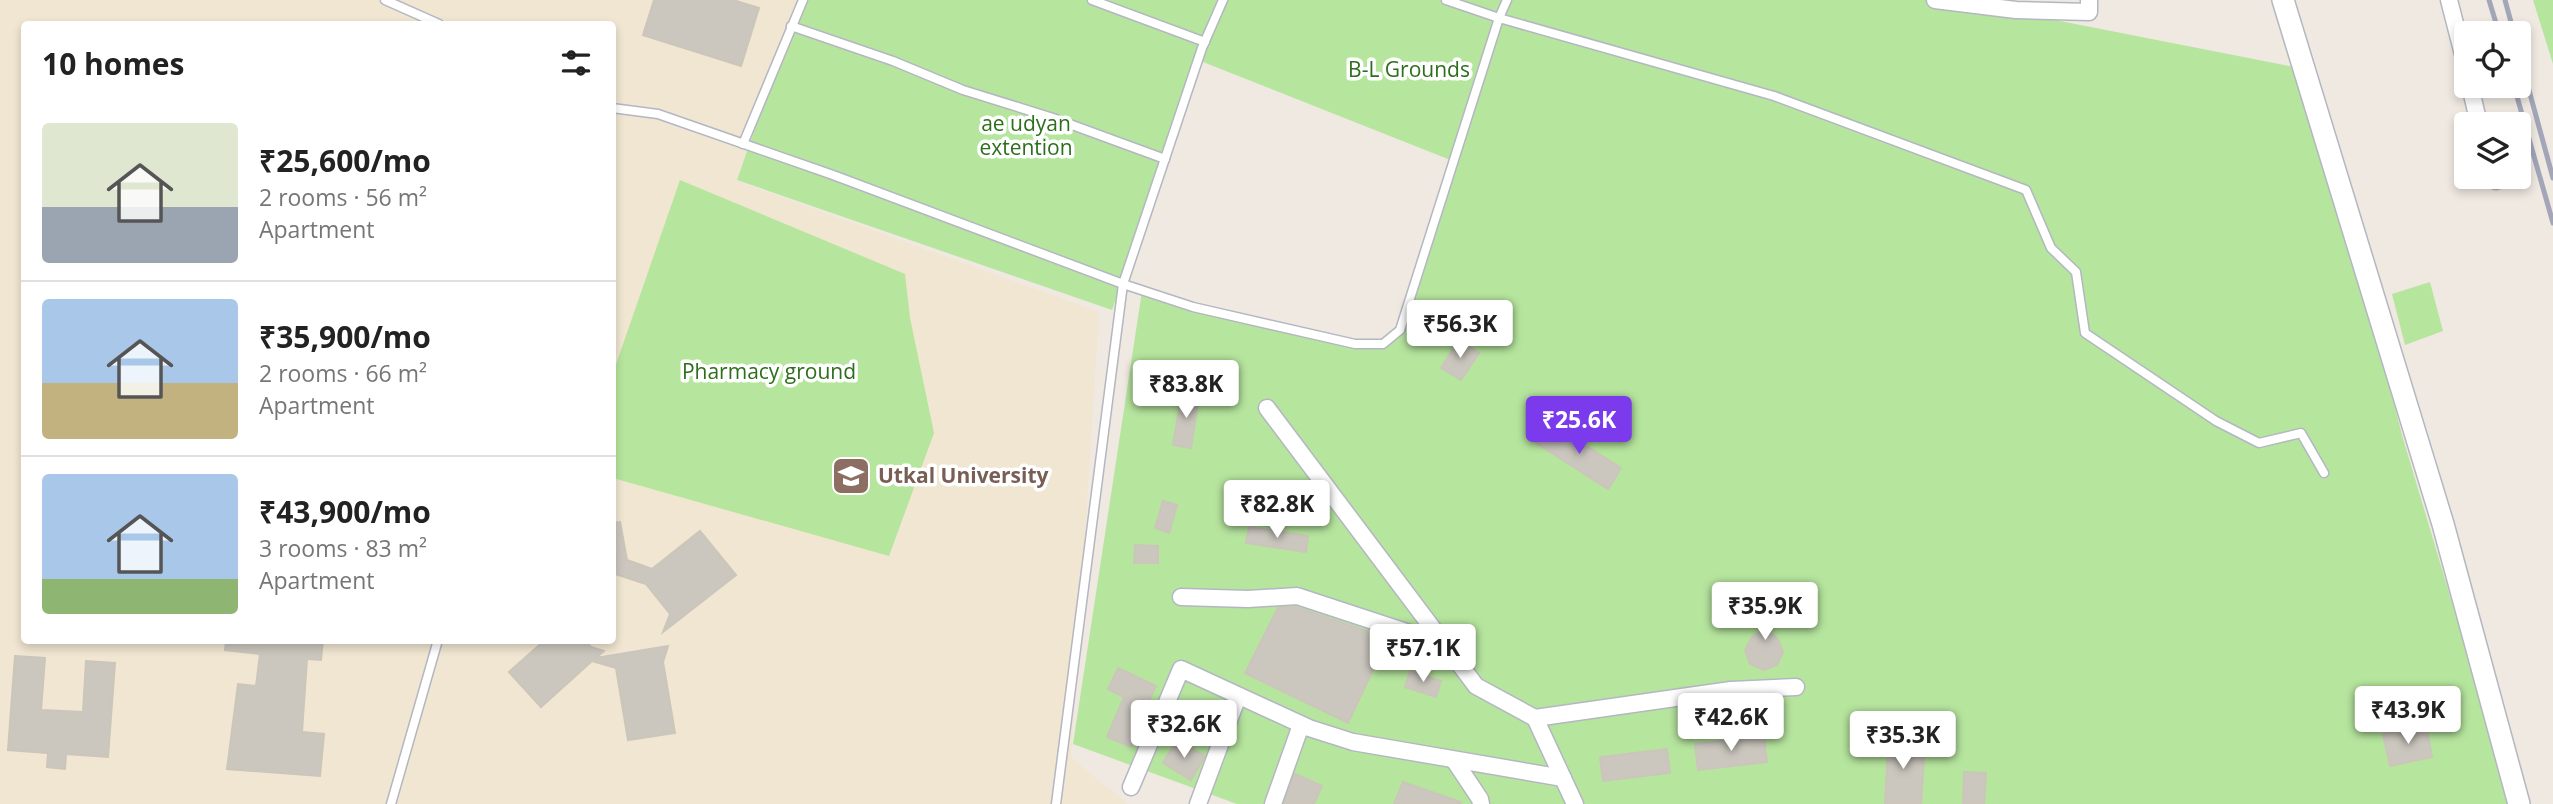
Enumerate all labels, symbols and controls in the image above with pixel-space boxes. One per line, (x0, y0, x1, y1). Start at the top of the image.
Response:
map controls (2454, 21, 2531, 189)
button: locate (2454, 21, 2531, 98)
text: 10 homes (42, 43, 185, 84)
icon: filters (557, 44, 595, 82)
park label: B-L Grounds (1348, 55, 1470, 83)
park label: ae udyan extention (979, 109, 1073, 161)
button: layers (2454, 112, 2531, 189)
text: ₹25,600/mo (259, 140, 431, 181)
icon: home (98, 151, 182, 235)
text: 2 rooms · 56 m² (259, 181, 427, 213)
text: Apartment (259, 213, 375, 245)
pin: ₹56.3K (1403, 300, 1517, 360)
text: ₹56.3K (1423, 307, 1497, 339)
text: ₹35,900/mo (259, 316, 431, 357)
icon: home (98, 327, 182, 411)
text: 2 rooms · 66 m² (259, 357, 427, 389)
park label: Pharmacy ground (682, 357, 856, 385)
pin: ₹83.8K (1129, 360, 1243, 420)
text: ₹83.8K (1149, 367, 1223, 399)
text: Apartment (259, 389, 375, 421)
pin: ₹25.6K (1522, 396, 1636, 456)
text: ₹25.6K (1542, 403, 1616, 435)
school or university icon: Utkal University (830, 455, 872, 497)
place label: Utkal University (878, 461, 1048, 489)
pin: ₹82.8K (1220, 480, 1334, 540)
text: ₹82.8K (1240, 487, 1314, 519)
text: ₹43,900/mo (259, 491, 431, 532)
icon: home (98, 502, 182, 586)
text: 3 rooms · 83 m² (259, 532, 427, 564)
text: Apartment (259, 564, 375, 596)
pin: ₹35.9K (1708, 582, 1822, 642)
text: ₹35.9K (1728, 589, 1802, 621)
pin: ₹57.1K (1366, 624, 1480, 684)
text: ₹57.1K (1386, 631, 1460, 663)
pin: ₹43.9K (2351, 686, 2465, 746)
text: ₹43.9K (2371, 693, 2445, 725)
pin: ₹42.6K (1674, 694, 1788, 753)
pin: ₹32.6K (1127, 700, 1241, 760)
text: ₹42.6K (1694, 700, 1768, 732)
text: ₹32.6K (1147, 707, 1221, 739)
pin: ₹35.3K (1846, 712, 1960, 771)
text: ₹35.3K (1866, 718, 1940, 750)

